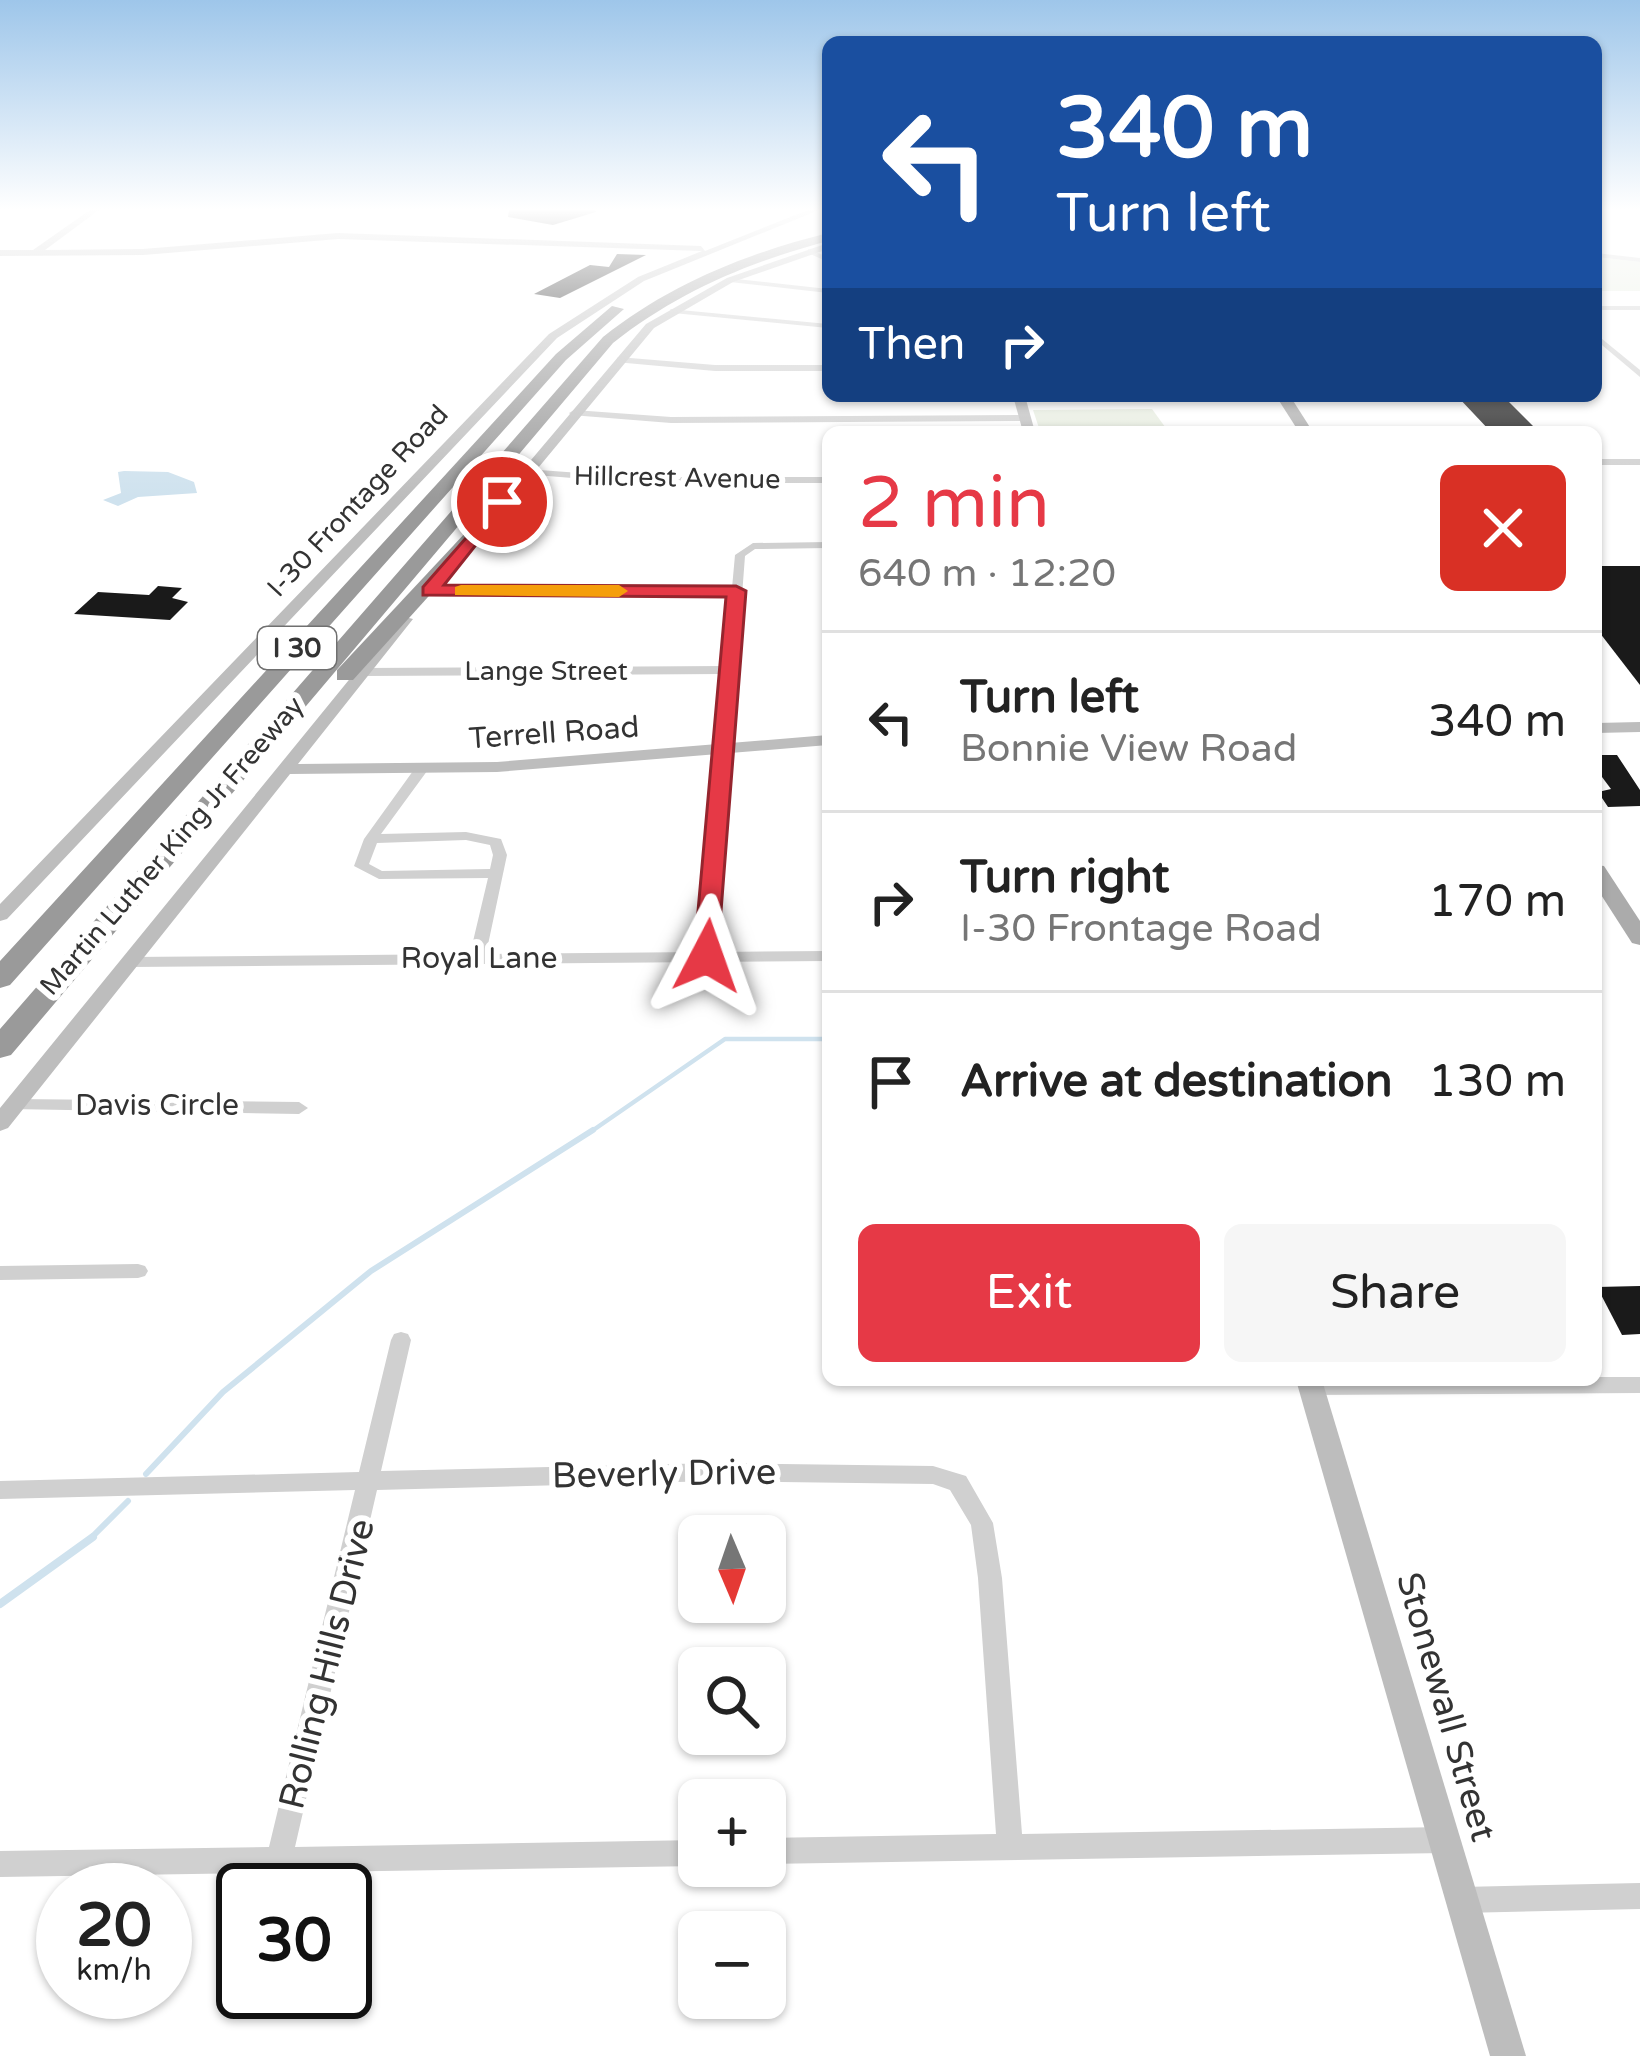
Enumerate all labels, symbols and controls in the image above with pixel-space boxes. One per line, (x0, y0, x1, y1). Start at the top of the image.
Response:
text: 340 m (1056, 79, 1313, 180)
icon: left (858, 84, 1014, 240)
text: Turn left (1056, 181, 1271, 246)
icon: right (989, 312, 1055, 378)
text: Then (858, 318, 965, 372)
street label: I-30 Frontage Road (261, 398, 455, 604)
pin (451, 451, 553, 553)
street label: Hillcrest Avenue (573, 460, 781, 496)
text: 2 min (858, 461, 1050, 548)
button: close (1440, 465, 1566, 591)
icon: arrive (469, 469, 535, 535)
text: 640 m · 12:20 (858, 550, 1116, 597)
road number: I 30 (258, 627, 336, 669)
street label: Lange Street (464, 655, 628, 688)
text: Turn left (960, 671, 1139, 725)
icon: left (858, 689, 924, 755)
street label: Martin Luther King Jr Freeway (33, 690, 311, 1002)
text: 340 m (1428, 695, 1566, 749)
street label: Terrell Road (467, 709, 641, 757)
text: Bonnie View Road (960, 725, 1297, 772)
text: Turn right (960, 851, 1169, 905)
icon: right (858, 869, 924, 935)
text: 170 m (1428, 875, 1566, 929)
position arrow (644, 893, 770, 1019)
text: I-30 Frontage Road (960, 905, 1322, 952)
street label: Royal Lane (401, 940, 557, 977)
icon: arrive (858, 1049, 924, 1115)
text: Arrive at destination (960, 1055, 1392, 1109)
text: 130 m (1428, 1055, 1566, 1109)
street label: Davis Circle (75, 1087, 239, 1124)
button: Exit (858, 1224, 1200, 1362)
button: Share (1224, 1224, 1566, 1362)
street label: Beverly Drive (552, 1451, 776, 1497)
street label: Rolling Hills Drive (270, 1514, 384, 1814)
north arrow (678, 1515, 786, 1623)
map controls (678, 1515, 786, 2019)
street label: Stonewall Street (1387, 1568, 1505, 1846)
button: search (678, 1647, 786, 1755)
button: + (678, 1779, 786, 1887)
speed limit sign: 30 (216, 1863, 372, 2019)
text: 20 (76, 1890, 152, 1962)
button: − (678, 1911, 786, 2019)
text: km/h (76, 1952, 152, 1989)

